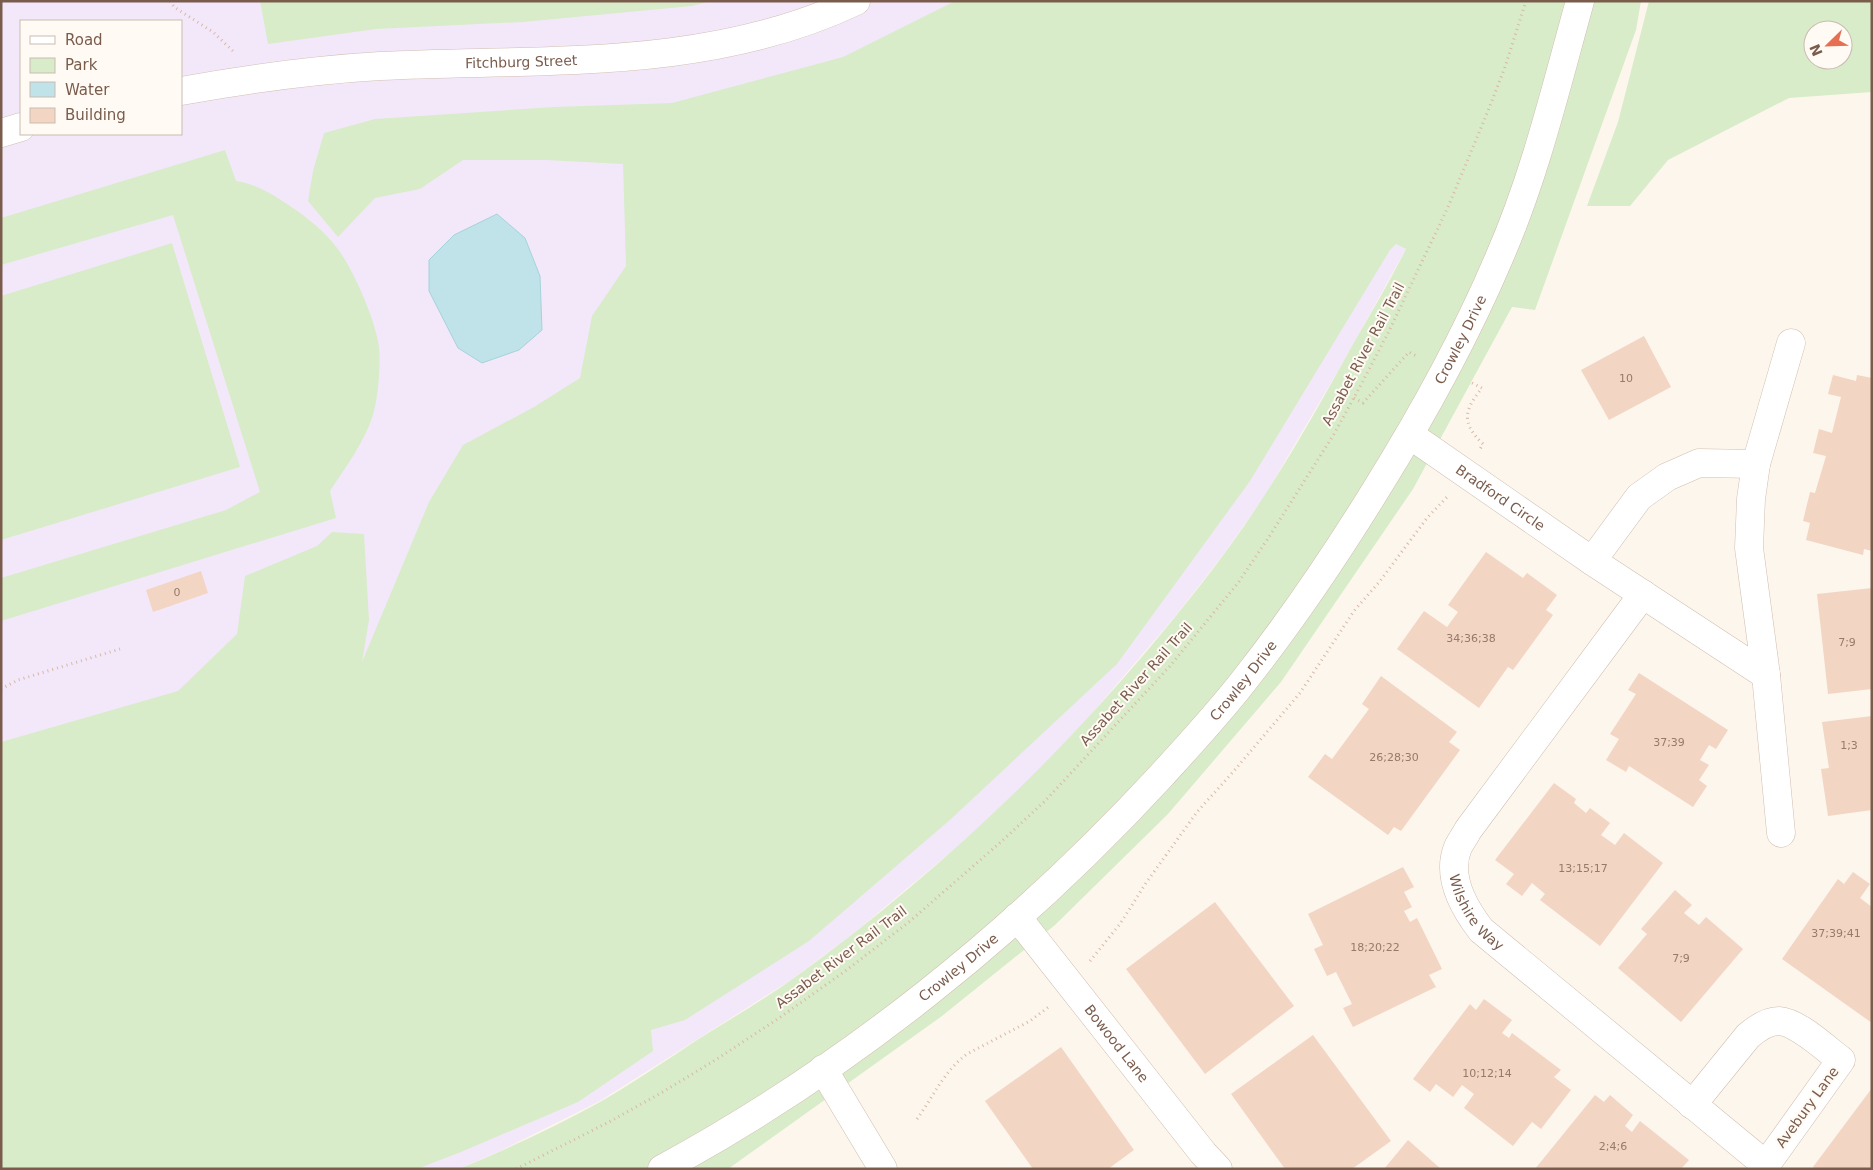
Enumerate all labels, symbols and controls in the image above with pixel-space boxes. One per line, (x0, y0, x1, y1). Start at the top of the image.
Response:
legend (20, 20, 182, 135)
north arrow (1803, 20, 1853, 70)
text: Road (65, 31, 103, 49)
text: N (1806, 42, 1826, 59)
street label: Fitchburg Street (465, 52, 578, 71)
text: Park (65, 56, 98, 74)
text: Water (65, 81, 110, 99)
text: Building (65, 106, 126, 124)
street label: Assabet River Rail Trail (1318, 280, 1408, 428)
street label: Crowley Drive (1431, 292, 1489, 387)
house number: 10 (1619, 372, 1633, 385)
street label: Bradford Circle (1453, 461, 1548, 534)
house number: 0 (174, 586, 181, 599)
street label: Assabet River Rail Trail (1077, 619, 1195, 749)
house number: 34;36;38 (1446, 632, 1496, 645)
house number: 7;9 (1838, 636, 1856, 649)
street label: Crowley Drive (1207, 637, 1280, 724)
house number: 37;39 (1653, 736, 1685, 749)
house number: 1;3 (1840, 739, 1858, 752)
house number: 26;28;30 (1369, 751, 1419, 764)
house number: 13;15;17 (1558, 862, 1608, 875)
street label: Wilshire Way (1446, 872, 1507, 953)
street label: Assabet River Rail Trail (772, 903, 910, 1011)
house number: 37;39;41 (1811, 927, 1861, 940)
street label: Crowley Drive (916, 930, 1001, 1005)
house number: 18;20;22 (1350, 941, 1400, 954)
house number: 7;9 (1672, 952, 1690, 965)
street label: Bowood Lane (1081, 1002, 1152, 1085)
street label: Avebury Lane (1772, 1064, 1842, 1150)
house number: 10;12;14 (1462, 1067, 1512, 1080)
house number: 2;4;6 (1599, 1140, 1627, 1153)

